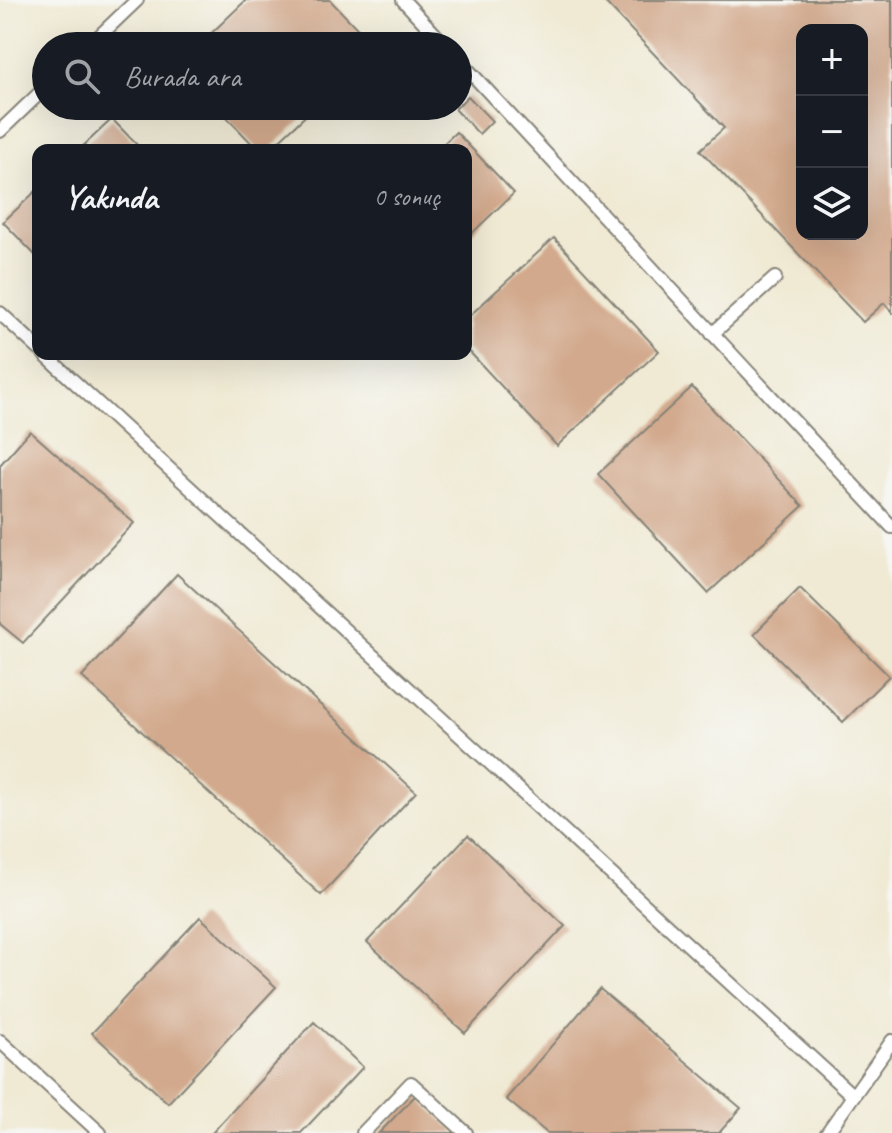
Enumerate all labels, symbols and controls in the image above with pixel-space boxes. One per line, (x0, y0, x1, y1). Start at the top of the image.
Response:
map controls (796, 24, 868, 240)
button: + (796, 24, 868, 96)
search box (32, 32, 472, 120)
icon: search (60, 54, 104, 98)
text: Burada ara (124, 57, 241, 95)
button: − (796, 96, 868, 168)
button: layers (796, 168, 868, 240)
text: Yakında (64, 175, 157, 218)
text: 0 sonuç (373, 180, 440, 213)

